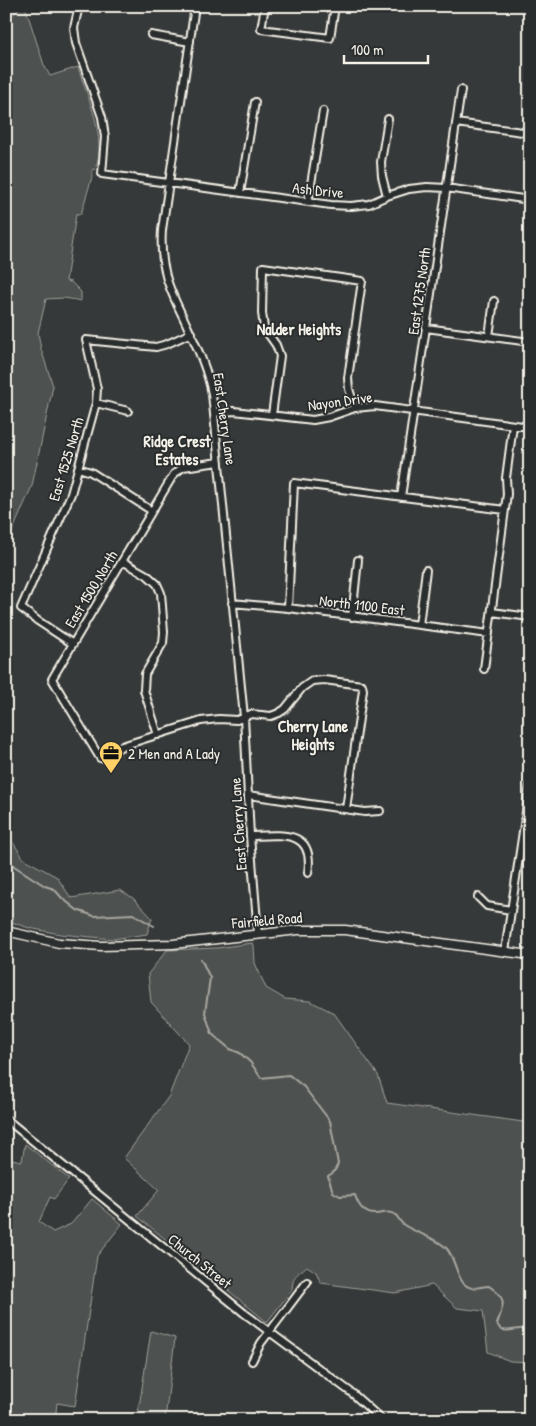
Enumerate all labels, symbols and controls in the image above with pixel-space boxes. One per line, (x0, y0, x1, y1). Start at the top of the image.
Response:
scale bar (344, 32, 427, 64)
text: 100 m (351, 39, 384, 60)
street label: Ash Drive (292, 177, 345, 203)
street label: East 1275 North (402, 246, 436, 336)
district label: Nalder Heights (257, 318, 342, 341)
street label: East Cherry Lane (208, 372, 242, 467)
street label: Nayon Drive (306, 386, 374, 416)
street label: East 1525 North (43, 414, 89, 504)
district label: Ridge Crest Estates (143, 430, 211, 470)
street label: East 1500 North (60, 546, 122, 632)
street label: North 1100 East (318, 589, 407, 621)
district label: Cherry Lane Heights (278, 715, 349, 756)
office icon: 2 Men and A Lady (98, 740, 124, 774)
place label: 2 Men and A Lady (128, 743, 220, 764)
street label: East Cherry Lane (224, 777, 252, 871)
street label: Fairfield Road (230, 906, 303, 934)
street label: Church Street (164, 1229, 237, 1294)

